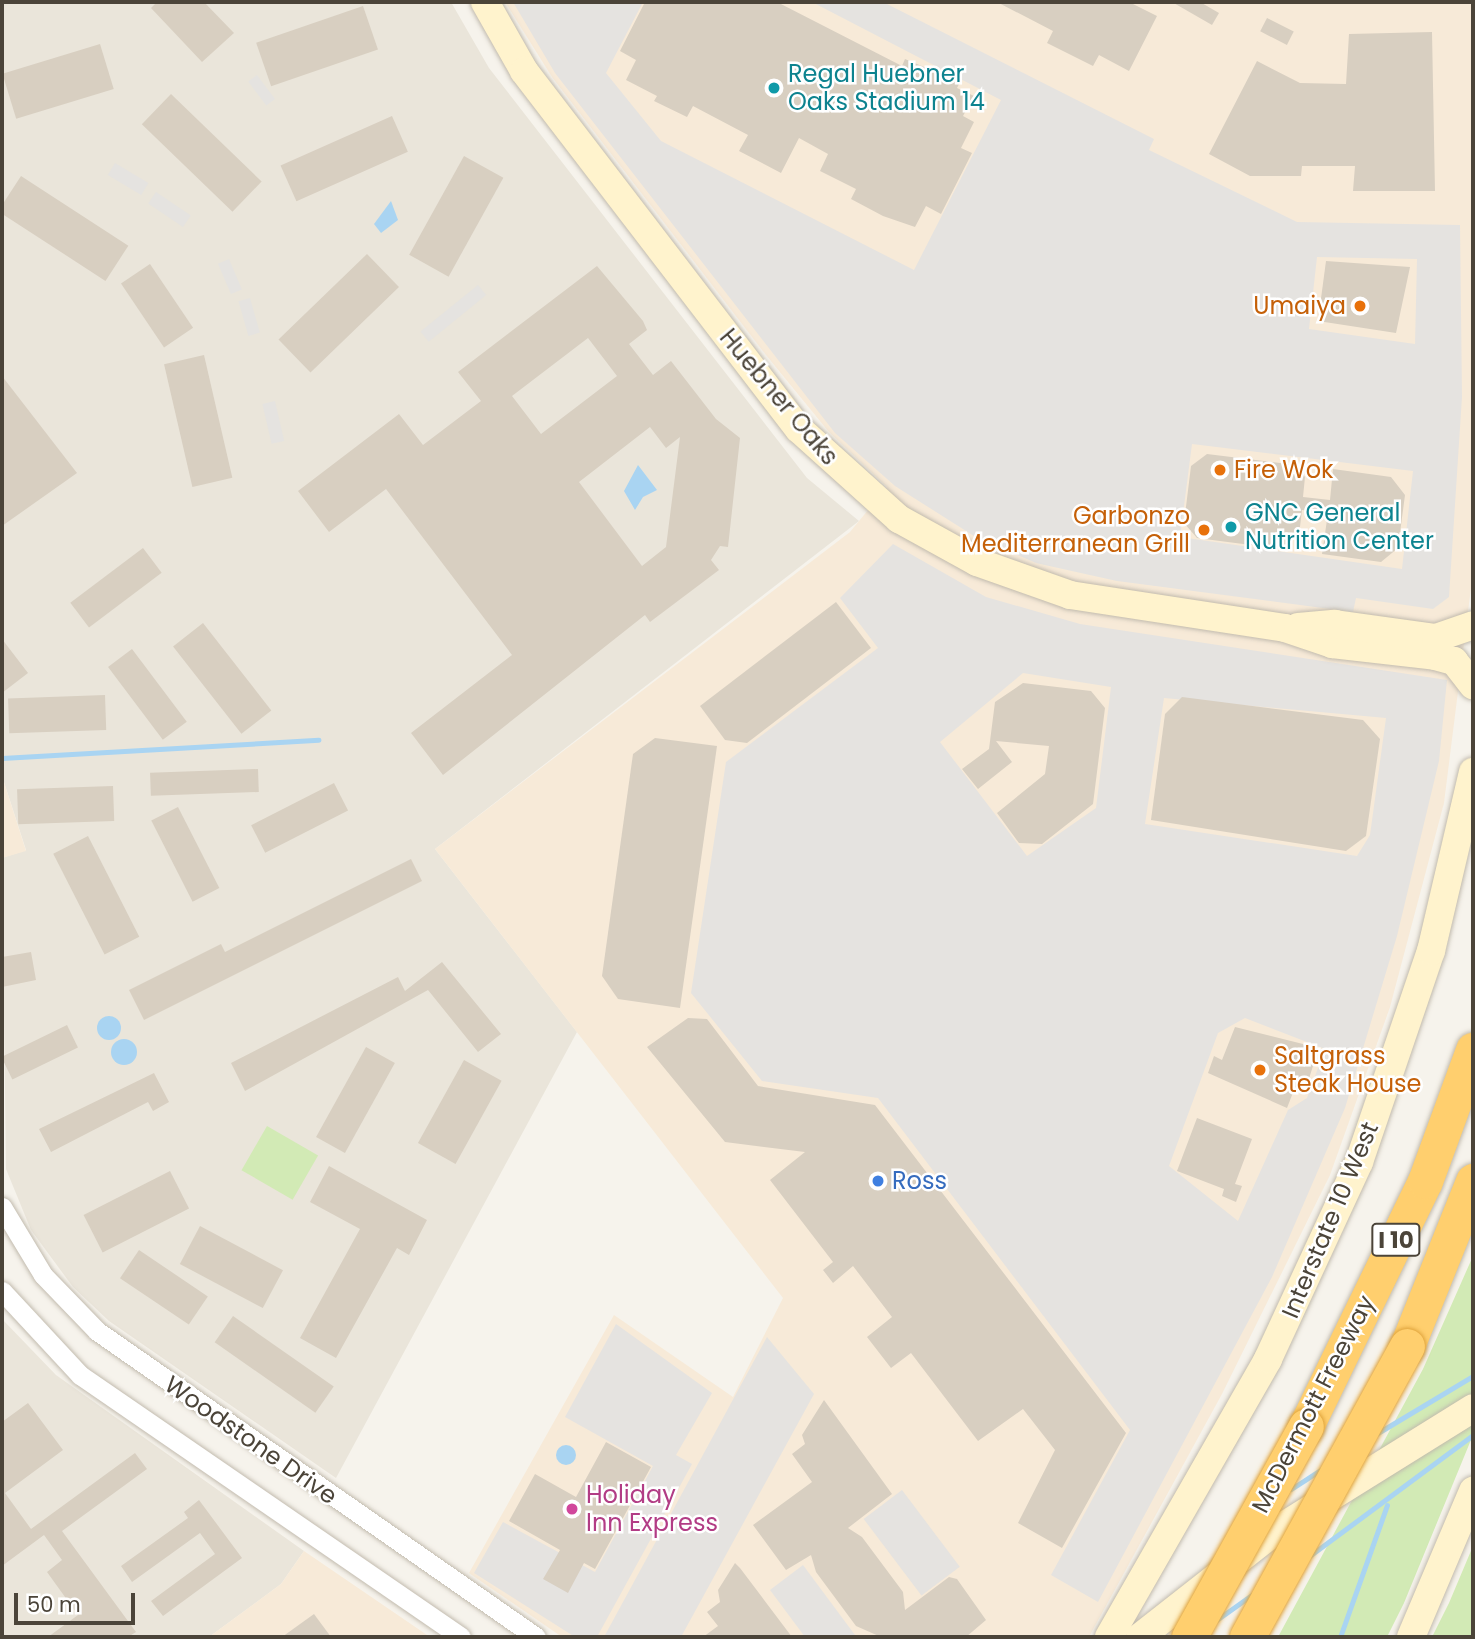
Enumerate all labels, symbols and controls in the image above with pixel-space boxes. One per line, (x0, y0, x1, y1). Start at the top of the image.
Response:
place label: Regal Huebner Oaks Stadium 14 (788, 60, 985, 116)
marker: Regal Huebner Oaks Stadium 14 (766, 80, 782, 96)
place label: Umaiya (1253, 292, 1346, 320)
marker: Umaiya (1352, 298, 1368, 314)
street label: Huebner Oaks (714, 323, 844, 471)
place label: Fire Wok (1234, 456, 1333, 484)
marker: Fire Wok (1212, 462, 1228, 478)
place label: GNC General Nutrition Center (1245, 499, 1434, 555)
place label: Garbonzo Mediterranean Grill (961, 502, 1190, 558)
marker: GNC General Nutrition Center (1223, 519, 1239, 535)
marker: Garbonzo Mediterranean Grill (1196, 522, 1212, 538)
place label: Saltgrass Steak House (1274, 1042, 1421, 1098)
marker: Saltgrass Steak House (1252, 1062, 1268, 1078)
street label: Interstate 10 West (1276, 1118, 1384, 1322)
place label: Ross (892, 1167, 947, 1195)
marker: Ross (870, 1173, 886, 1189)
road number: I 10 (1370, 1220, 1422, 1260)
street label: McDermott Freeway (1246, 1290, 1380, 1518)
street label: Woodstone Drive (159, 1370, 343, 1510)
place label: Holiday Inn Express (586, 1481, 718, 1537)
marker: Holiday Inn Express (564, 1501, 580, 1517)
scale bar (18, 1580, 138, 1624)
text: 50 m (27, 1590, 81, 1619)

